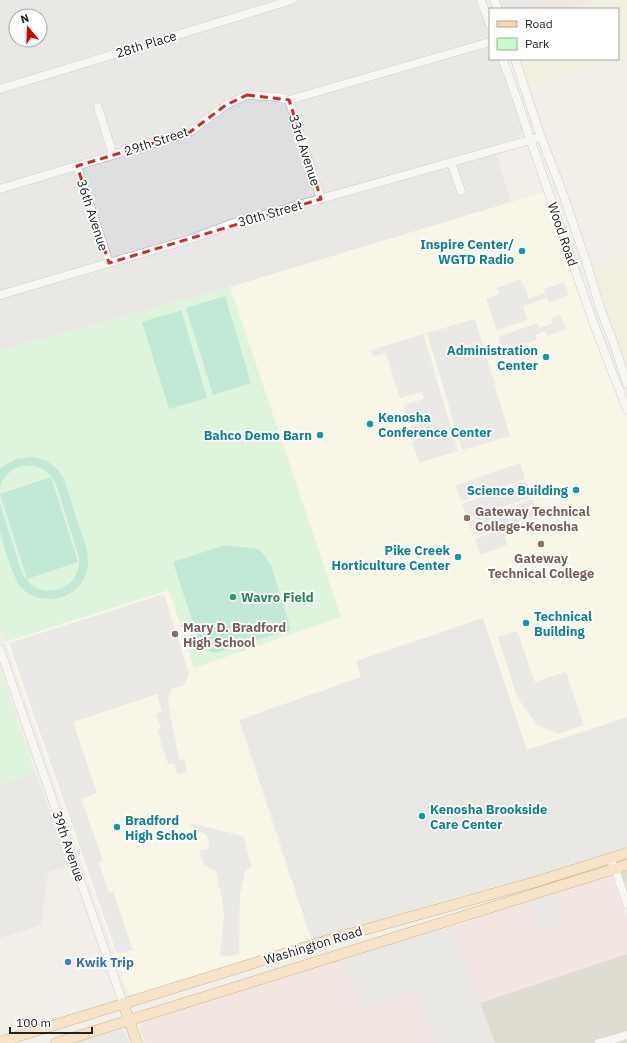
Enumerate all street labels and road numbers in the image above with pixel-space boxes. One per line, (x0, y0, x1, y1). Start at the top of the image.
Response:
street label: 28th Place (114, 27, 179, 62)
street label: 33rd Avenue (285, 112, 324, 188)
street label: 29th Street (122, 123, 190, 160)
street label: 36th Avenue (73, 177, 112, 253)
street label: 30th Street (236, 196, 304, 231)
street label: Wood Road (544, 200, 581, 268)
street label: 39th Avenue (48, 808, 89, 884)
street label: Washington Road (262, 922, 364, 968)

